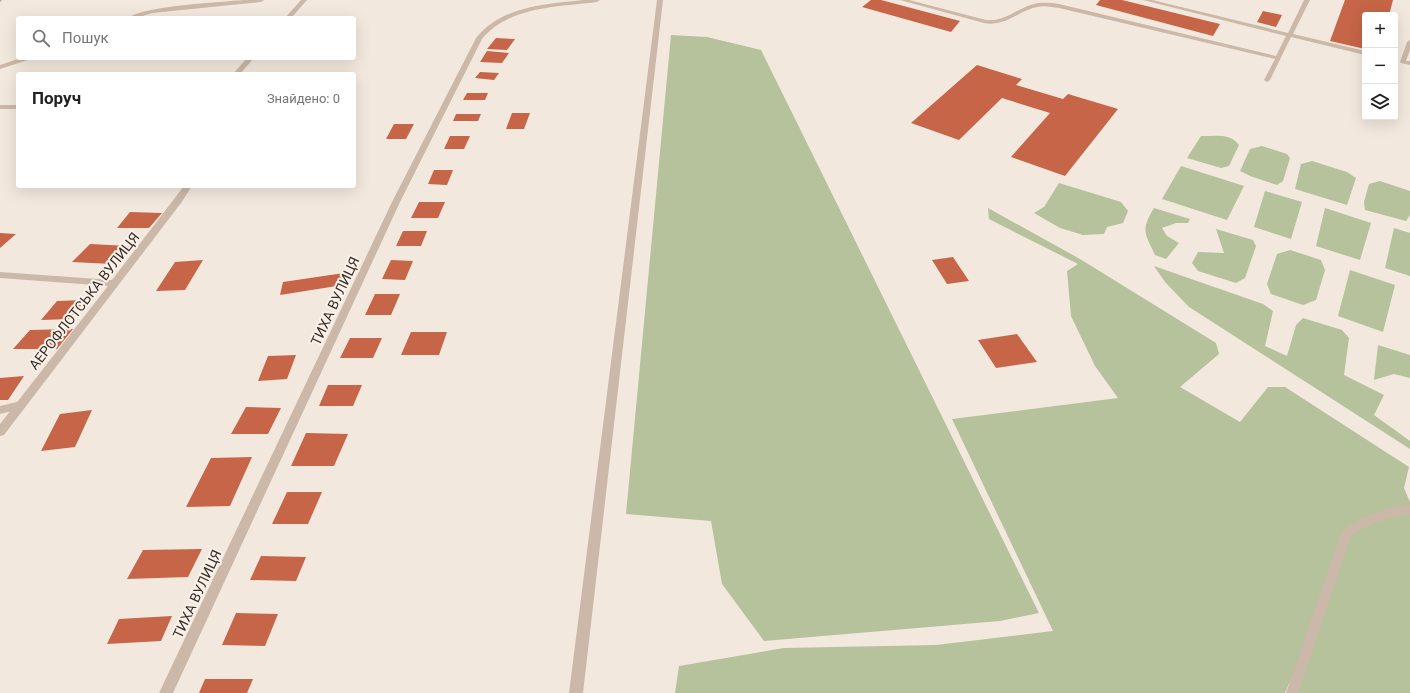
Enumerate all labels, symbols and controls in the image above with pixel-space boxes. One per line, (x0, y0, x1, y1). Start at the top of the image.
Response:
map controls (1362, 12, 1398, 120)
button: + (1362, 12, 1398, 48)
search box (16, 16, 356, 60)
icon: search (30, 27, 52, 49)
text: Пошук (62, 29, 109, 47)
button: − (1362, 48, 1398, 84)
button: layers (1362, 84, 1398, 120)
text: Поруч (32, 88, 81, 108)
text: Знайдено: 0 (267, 91, 340, 106)
street label: АЕРОФЛОТСЬКА ВУЛИЦЯ (26, 229, 142, 373)
street label: ТИХА ВУЛИЦЯ (307, 254, 363, 348)
street label: ТИХА ВУЛИЦЯ (169, 547, 225, 641)

